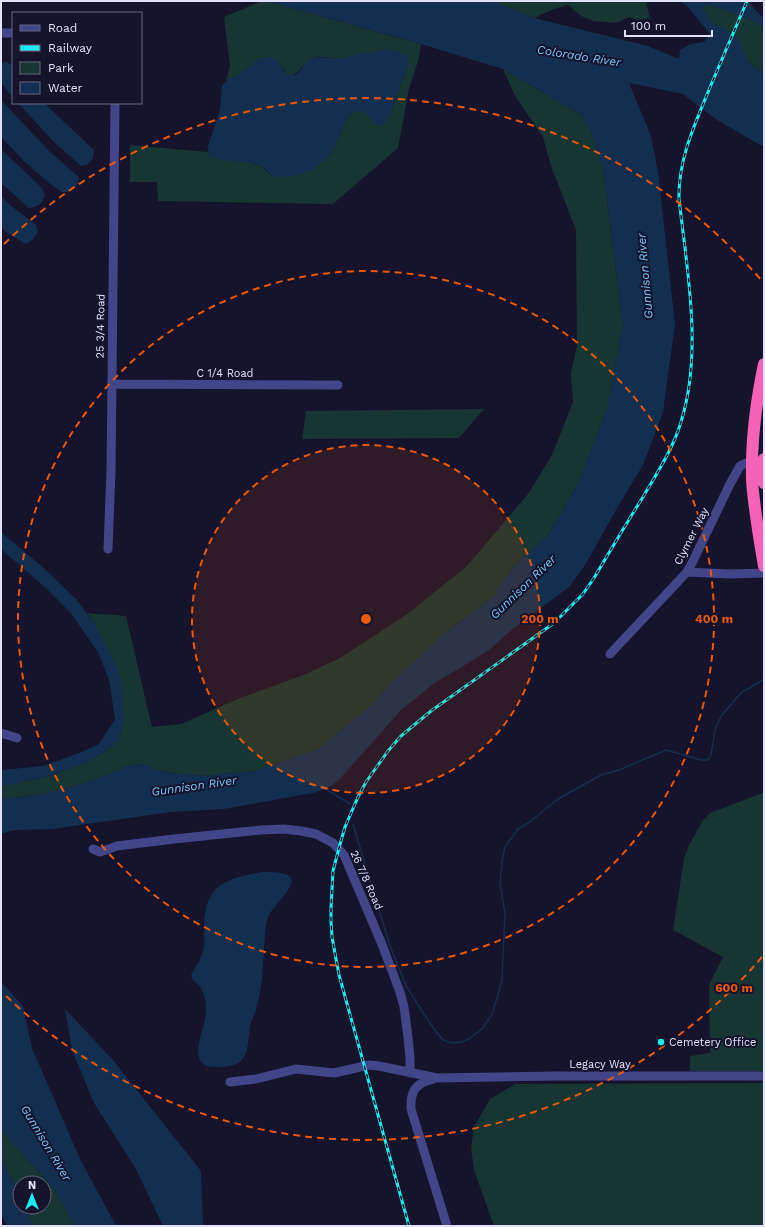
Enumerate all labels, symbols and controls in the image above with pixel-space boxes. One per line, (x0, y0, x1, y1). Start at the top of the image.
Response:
legend (12, 12, 142, 104)
scale bar (625, 12, 712, 38)
text: 100 m (631, 19, 666, 33)
text: Road (48, 21, 77, 35)
text: Railway (48, 41, 93, 55)
water label: Colorado River (536, 42, 623, 70)
text: Park (48, 61, 74, 75)
text: Water (48, 81, 83, 95)
water label: Gunnison River (634, 231, 656, 319)
street label: 25 3/4 Road (93, 294, 108, 358)
street label: C 1/4 Road (196, 367, 254, 380)
street label: Clymer Way (671, 505, 712, 567)
water label: Gunnison River (487, 551, 560, 622)
centre of rings (359, 612, 373, 626)
text: 200 m (521, 612, 559, 626)
text: 400 m (695, 612, 733, 626)
water label: Gunnison River (150, 773, 239, 799)
street label: 26 7/8 Road (348, 848, 385, 912)
text: 600 m (715, 981, 753, 995)
place label: Cemetery Office (669, 1036, 756, 1049)
marker: Cemetery Office (656, 1037, 666, 1047)
street label: Legacy Way (569, 1058, 631, 1071)
water label: Gunnison River (18, 1103, 75, 1185)
north arrow (12, 1175, 52, 1215)
text: N (28, 1179, 36, 1192)

